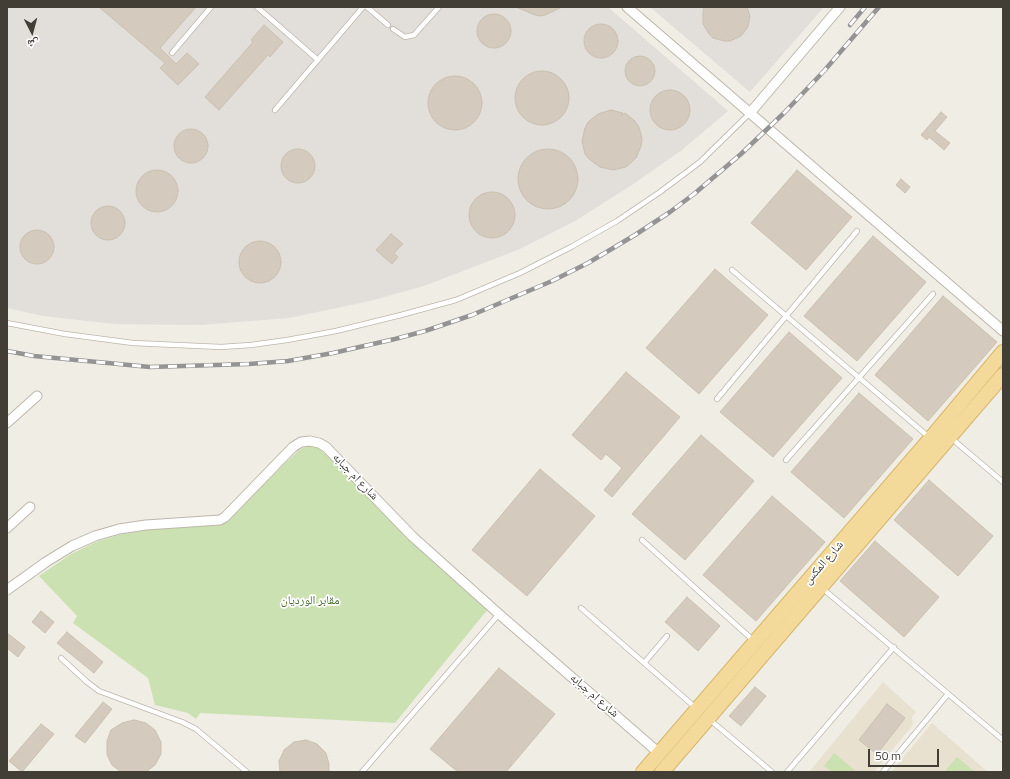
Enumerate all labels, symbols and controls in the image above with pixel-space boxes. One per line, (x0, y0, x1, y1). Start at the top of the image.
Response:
north arrow (12, 12, 52, 52)
text: ش (27, 35, 40, 52)
street label: شارع ام جبابه (329, 451, 381, 503)
street label: شارع المكس (801, 538, 847, 588)
park label: مقابر الورديان (281, 594, 339, 608)
street label: شارع ام جبابه (567, 671, 621, 721)
scale bar (870, 741, 941, 767)
text: 50 m (875, 746, 901, 765)

